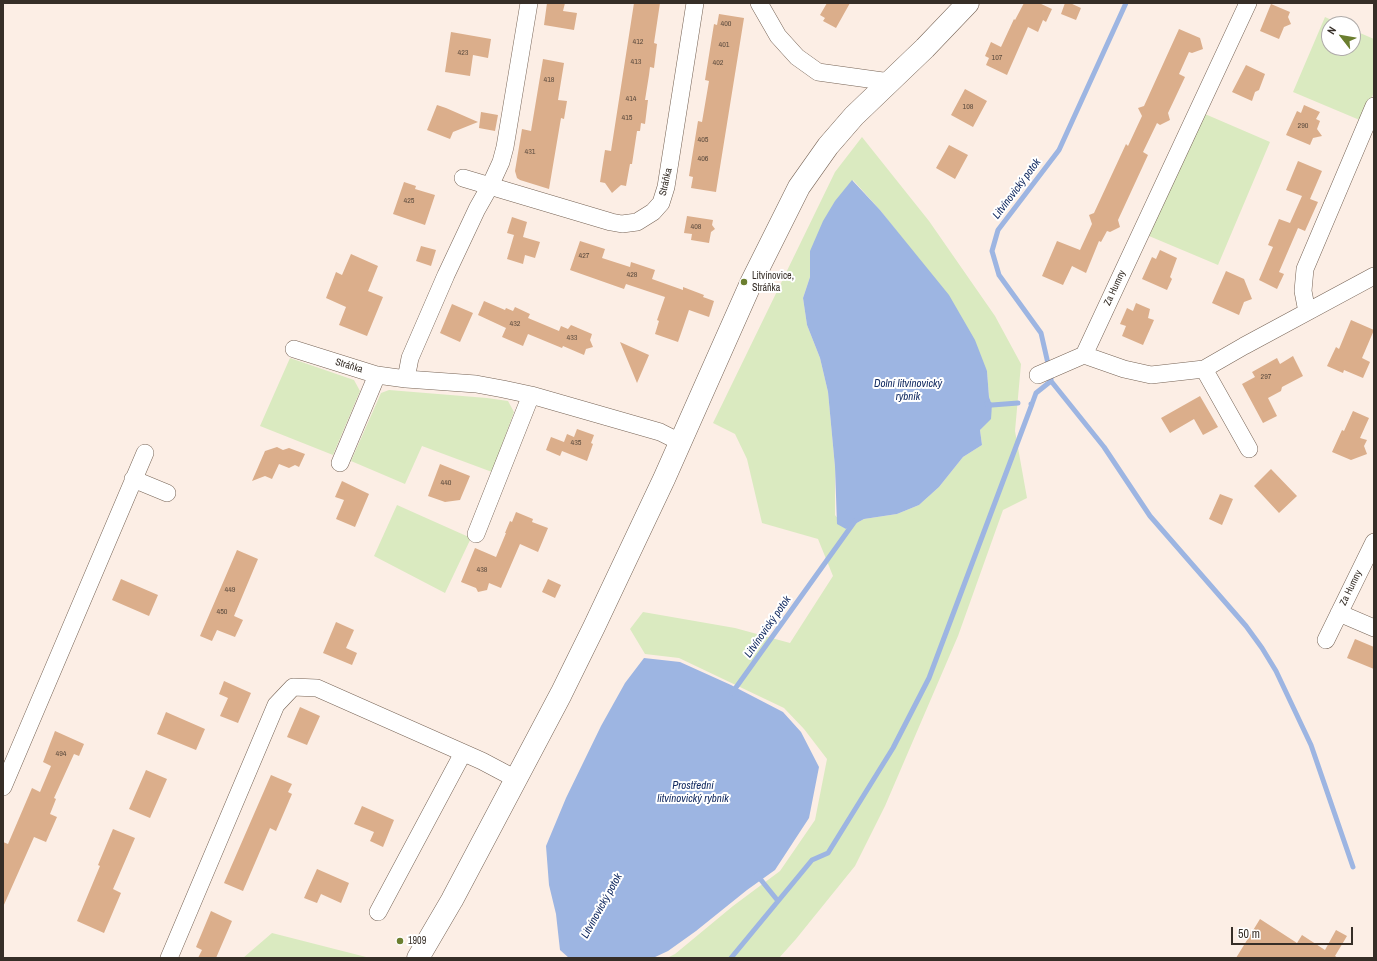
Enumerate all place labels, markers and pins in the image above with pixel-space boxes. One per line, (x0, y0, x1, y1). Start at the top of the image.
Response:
place label: Litvínovice, Stráňka (752, 270, 794, 294)
marker: Litvínovice, Stráňka (739, 277, 749, 287)
place label: 1909 (408, 935, 426, 947)
marker: 1909 (395, 936, 405, 946)

